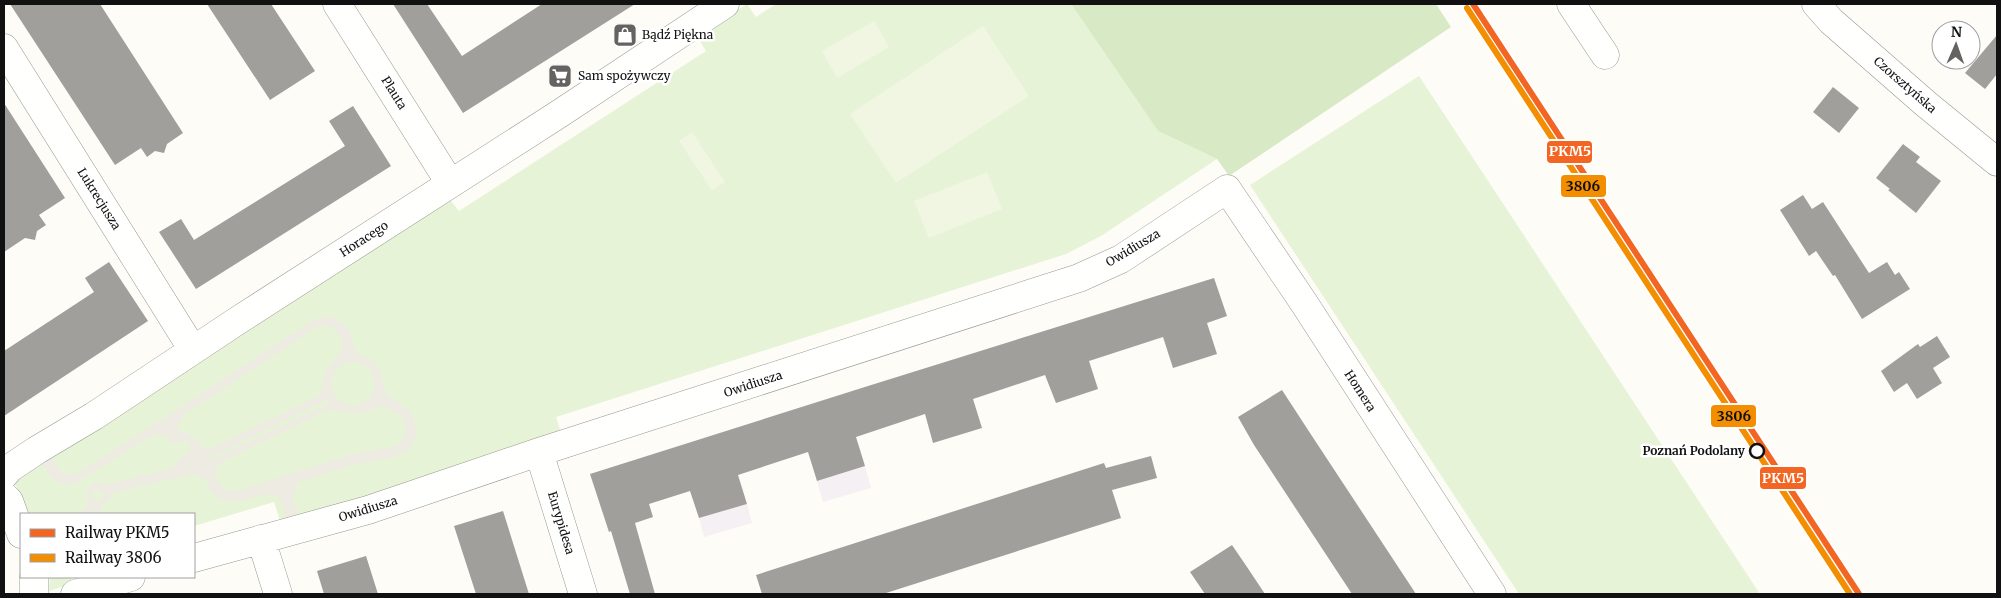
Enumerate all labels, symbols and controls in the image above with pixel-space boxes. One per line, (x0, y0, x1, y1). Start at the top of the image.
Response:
north arrow (1931, 20, 1981, 70)
shop icon: Bądź Piękna (612, 22, 638, 48)
text: N (1951, 23, 1962, 41)
place label: Bądź Piękna (642, 27, 714, 42)
street label: Czorsztyńska (1871, 53, 1940, 116)
supermarket icon: Sam spożywczy (547, 63, 573, 89)
place label: Sam spożywczy (578, 68, 671, 83)
street label: Plauta (378, 73, 411, 113)
line badge: PKM5 (1546, 140, 1593, 164)
text: PKM5 (1549, 142, 1591, 160)
street label: Lukrecjusza (74, 165, 125, 233)
line badge: 3806 (1560, 174, 1607, 198)
text: 3806 (1566, 177, 1601, 195)
street label: Horacego (337, 217, 391, 260)
street label: Owidiusza (1103, 225, 1163, 270)
street label: Owidiusza (722, 367, 785, 400)
street label: Homera (1342, 367, 1380, 415)
line badge: 3806 (1710, 404, 1757, 428)
text: 3806 (1717, 407, 1752, 425)
place label: Poznań Podolany (1642, 443, 1746, 458)
marker: Poznań Podolany (1749, 443, 1765, 459)
line badge: PKM5 (1759, 466, 1807, 490)
text: PKM5 (1762, 469, 1804, 487)
street label: Eurypidesa (545, 490, 578, 557)
street label: Owidiusza (337, 492, 400, 525)
legend (20, 513, 195, 578)
text: Railway PKM5 (65, 523, 170, 542)
text: Railway 3806 (65, 548, 162, 567)

